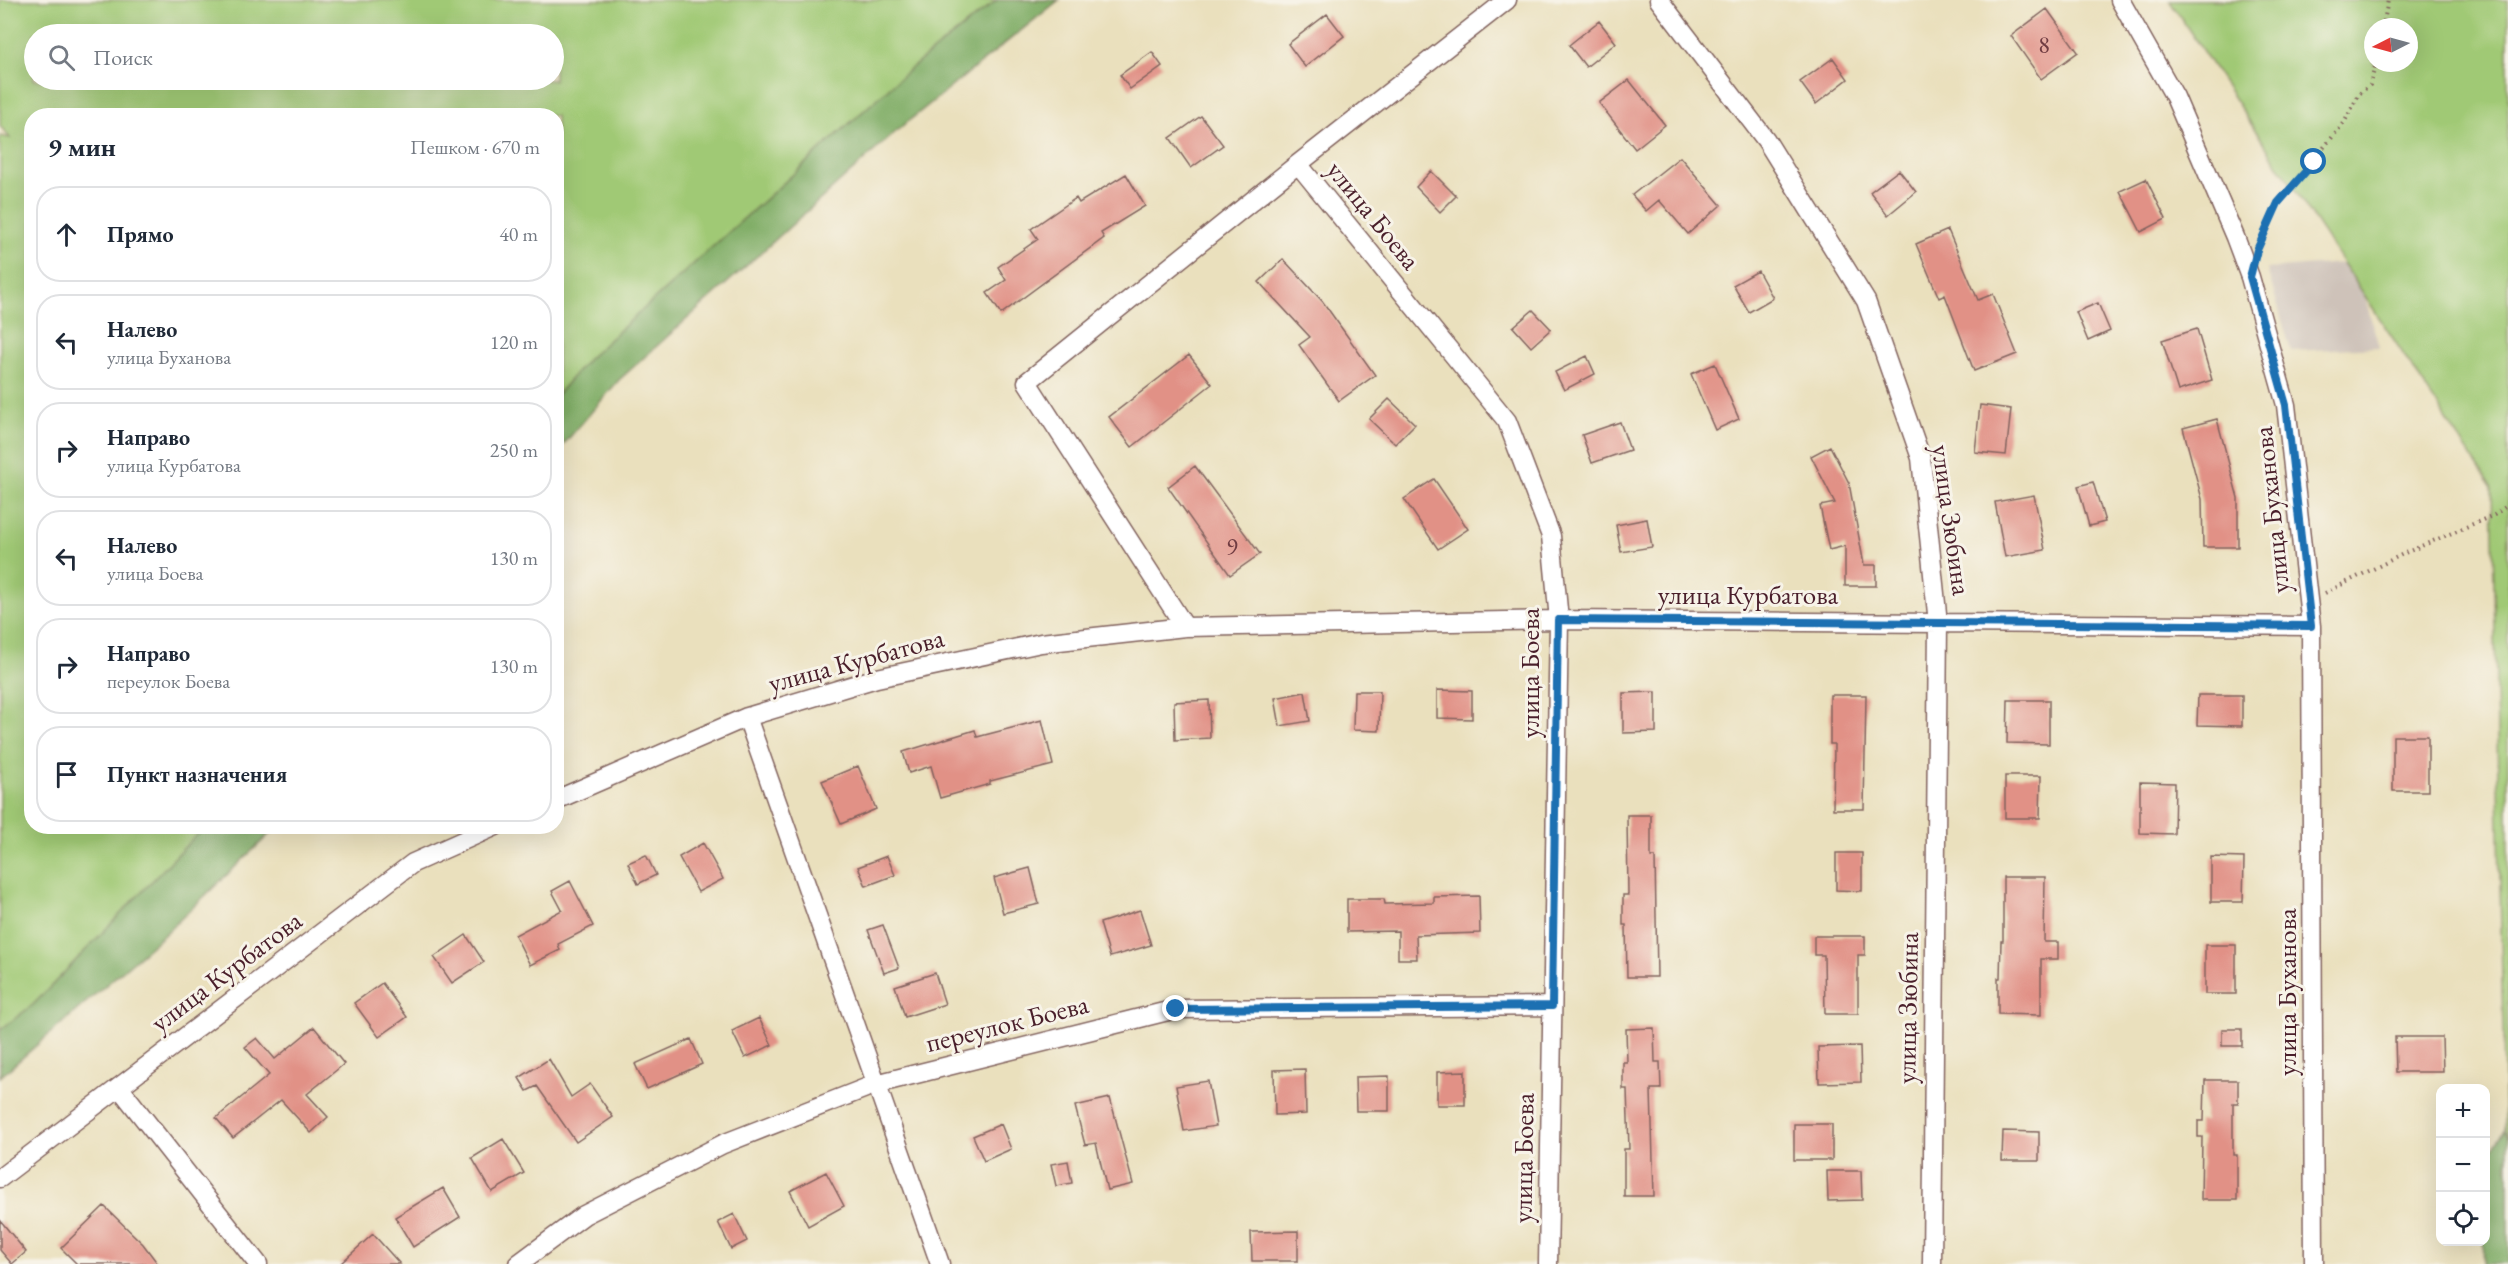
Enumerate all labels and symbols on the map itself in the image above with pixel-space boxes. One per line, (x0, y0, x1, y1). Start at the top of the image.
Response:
north arrow (2364, 18, 2418, 72)
house number: 8 (2038, 29, 2050, 60)
route start (2300, 148, 2326, 174)
street label: улица Боева (1319, 153, 1429, 277)
street label: улица Буханова (2245, 425, 2297, 595)
street label: улица Зюбина (1924, 442, 1980, 598)
house number: 9 (1226, 531, 1238, 562)
street label: улица Курбатова (1658, 577, 1839, 612)
street label: улица Боева (1512, 608, 1547, 738)
street label: улица Курбатова (764, 620, 948, 700)
street label: улица Курбатова (143, 903, 309, 1039)
street label: улица Буханова (2269, 908, 2304, 1076)
street label: улица Зюбина (1888, 932, 1926, 1084)
street label: переулок Боева (922, 986, 1092, 1060)
route end (1162, 995, 1188, 1021)
street label: улица Боева (1504, 1092, 1542, 1224)

